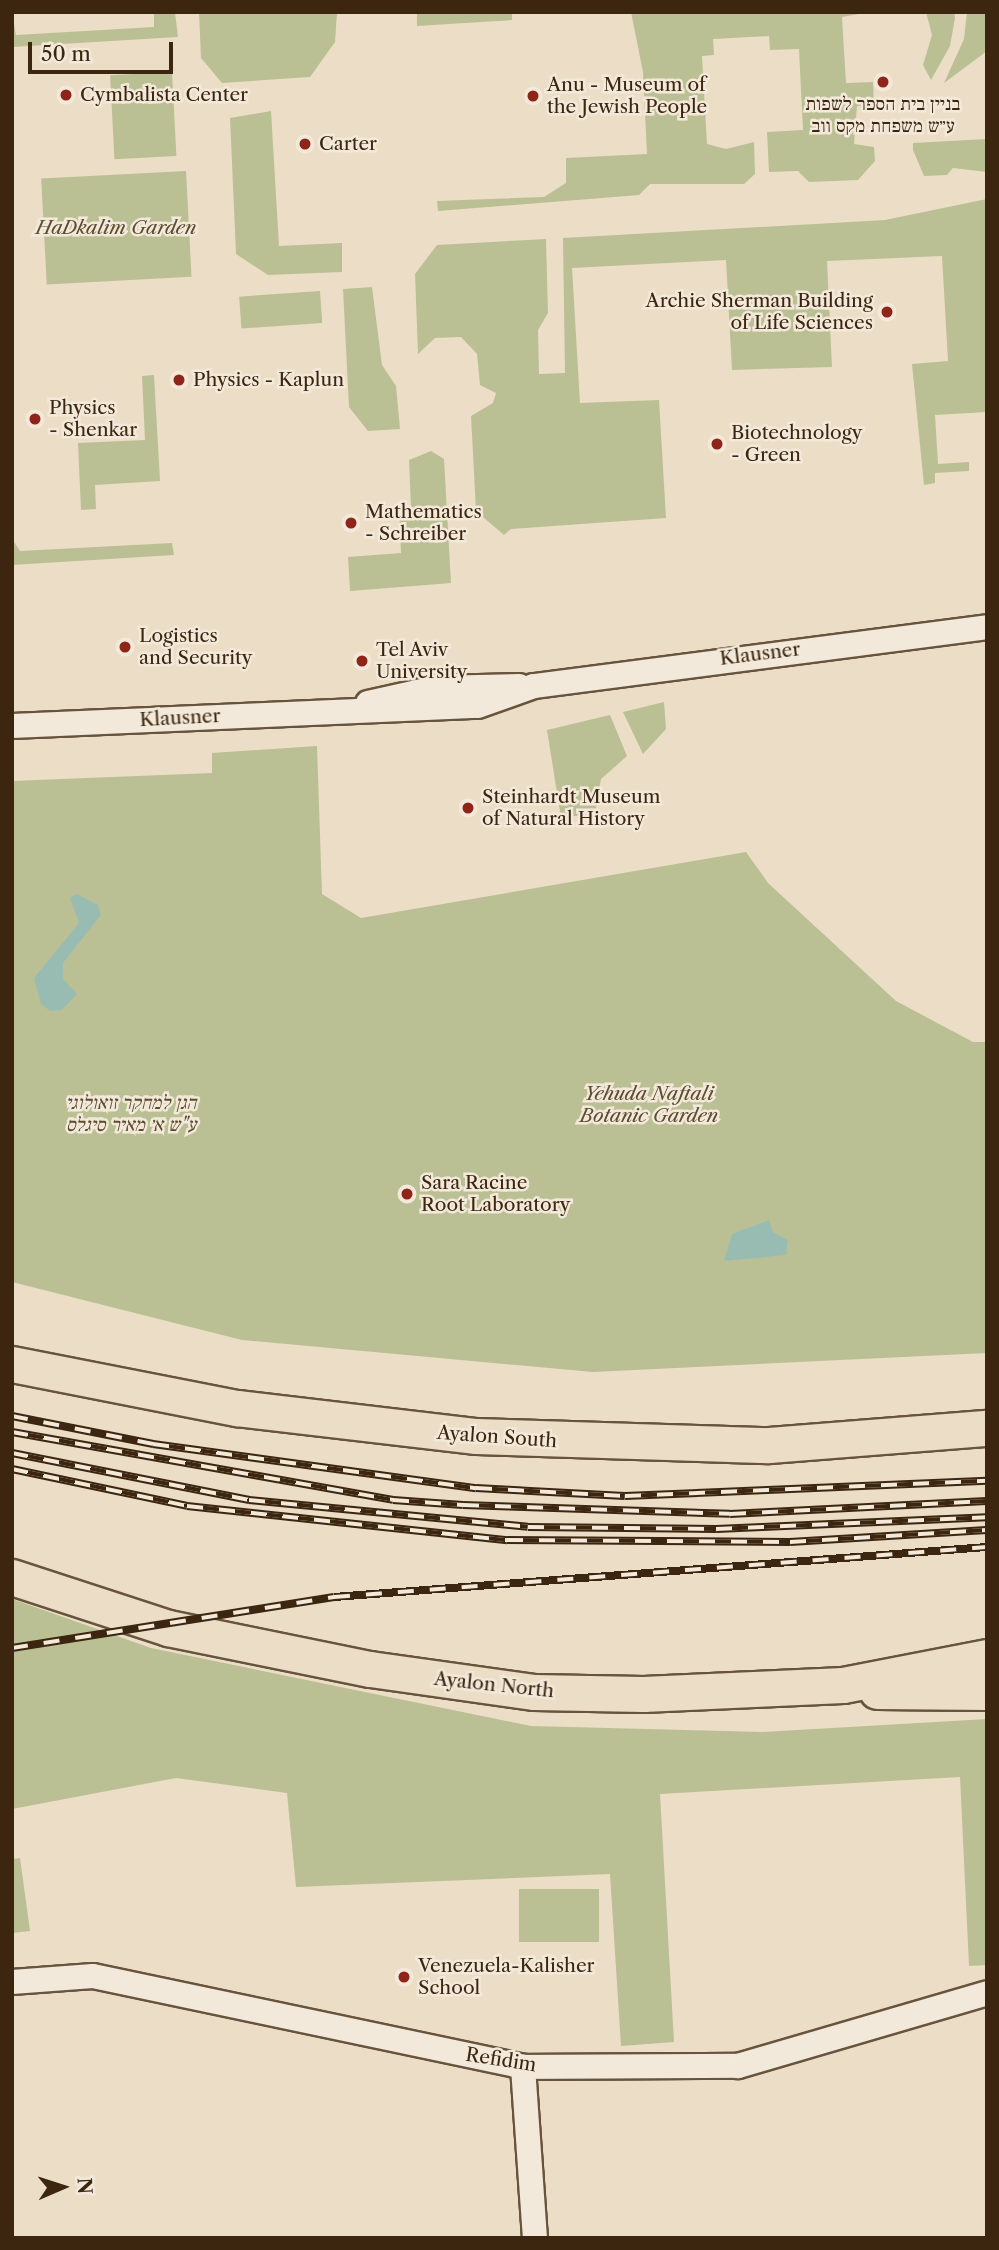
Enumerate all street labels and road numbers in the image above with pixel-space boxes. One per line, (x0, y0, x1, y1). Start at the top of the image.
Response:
street label: Klausner (718, 638, 802, 670)
street label: Klausner (139, 704, 221, 732)
street label: Ayalon South (436, 1421, 558, 1453)
street label: Ayalon North (433, 1667, 555, 1703)
street label: Refidim (464, 2043, 538, 2077)

